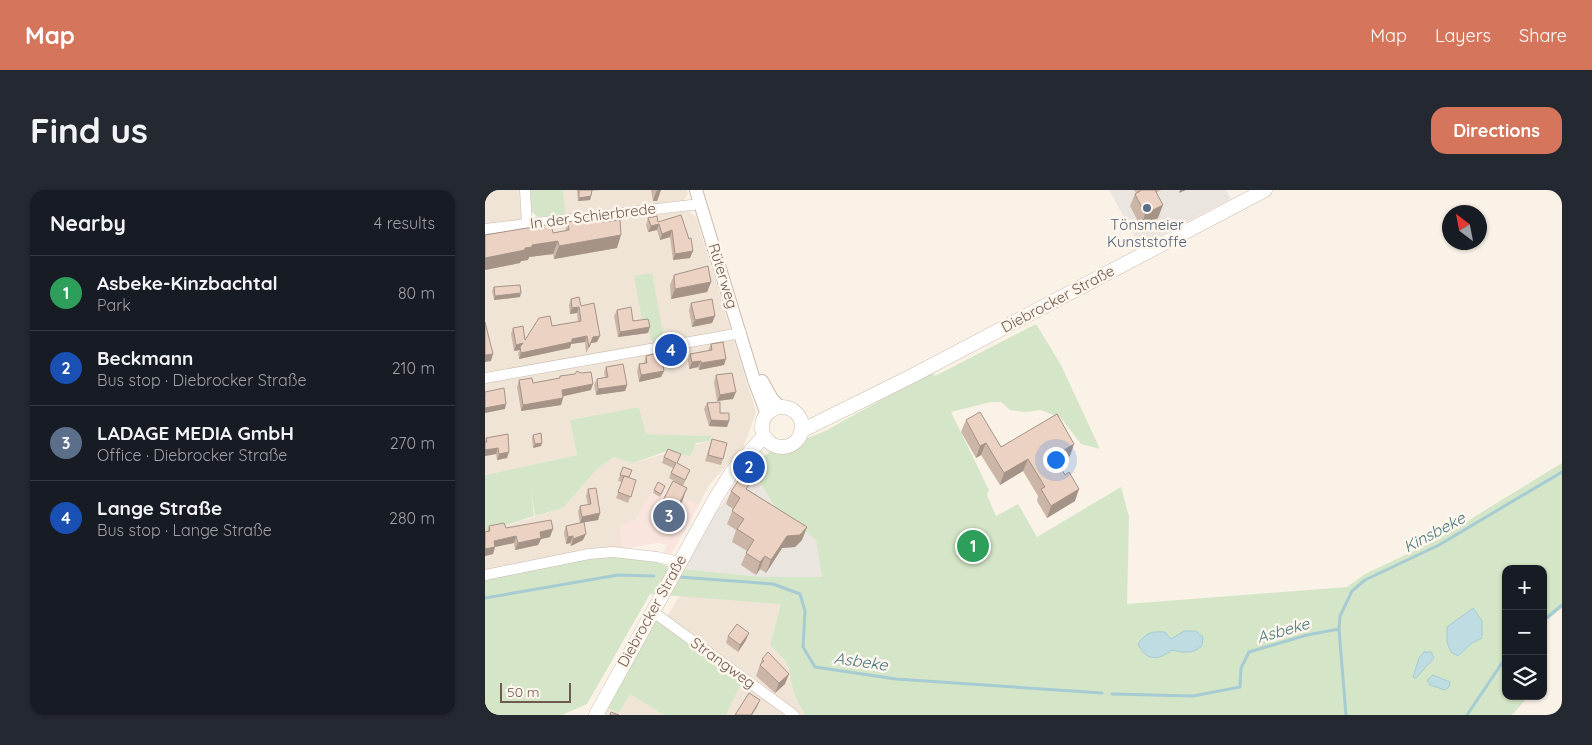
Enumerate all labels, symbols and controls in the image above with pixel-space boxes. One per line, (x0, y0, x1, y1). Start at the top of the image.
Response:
text: Map (25, 20, 75, 50)
text: Map (1370, 24, 1407, 47)
text: Layers (1435, 24, 1491, 47)
text: Share (1519, 24, 1567, 47)
button: Directions (1431, 107, 1562, 154)
text: Find us (30, 108, 148, 152)
street label: In der Schierbrede (529, 198, 657, 233)
marker: Tönsmeier Kunststoffe (1141, 202, 1153, 214)
north arrow (1442, 205, 1487, 250)
text: Nearby (50, 210, 126, 236)
text: 4 results (374, 213, 435, 233)
place label: Tönsmeier Kunststoffe (1107, 215, 1187, 251)
street label: Rüterweg (705, 241, 742, 311)
street label: Diebrocker Straße (998, 261, 1118, 336)
text: Asbeke-Kinzbachtal (97, 271, 278, 295)
text: 1 (63, 283, 69, 303)
text: 80 m (398, 283, 435, 303)
text: Park (97, 295, 131, 315)
pin: 4 (655, 331, 687, 369)
text: Beckmann (97, 346, 193, 370)
text: 2 (61, 358, 71, 378)
text: 210 m (392, 358, 435, 378)
text: Bus stop · Diebrocker Straße (97, 370, 306, 390)
text: LADAGE MEDIA GmbH (97, 421, 294, 445)
text: 3 (62, 433, 70, 453)
text: 270 m (390, 433, 435, 453)
text: Office · Diebrocker Straße (97, 445, 287, 465)
your location (1043, 447, 1069, 473)
pin: 2 (733, 448, 765, 486)
text: Lange Straße (97, 496, 222, 520)
pin: 3 (653, 497, 685, 535)
water label: Kinsbeke (1400, 507, 1469, 557)
text: 4 (61, 508, 71, 528)
text: 280 m (389, 508, 435, 528)
text: Bus stop · Lange Straße (97, 520, 272, 540)
pin: 1 (957, 527, 989, 565)
street label: Diebrocker Straße (613, 551, 690, 670)
map controls (1502, 565, 1547, 700)
button: + (1502, 565, 1547, 610)
button: − (1502, 610, 1547, 655)
water label: Asbeke (1254, 613, 1313, 647)
street label: Strangweg (687, 633, 759, 692)
water label: Asbeke (833, 647, 890, 675)
button: layers (1502, 655, 1547, 700)
scale bar (500, 680, 571, 703)
text: 50 m (507, 683, 540, 701)

